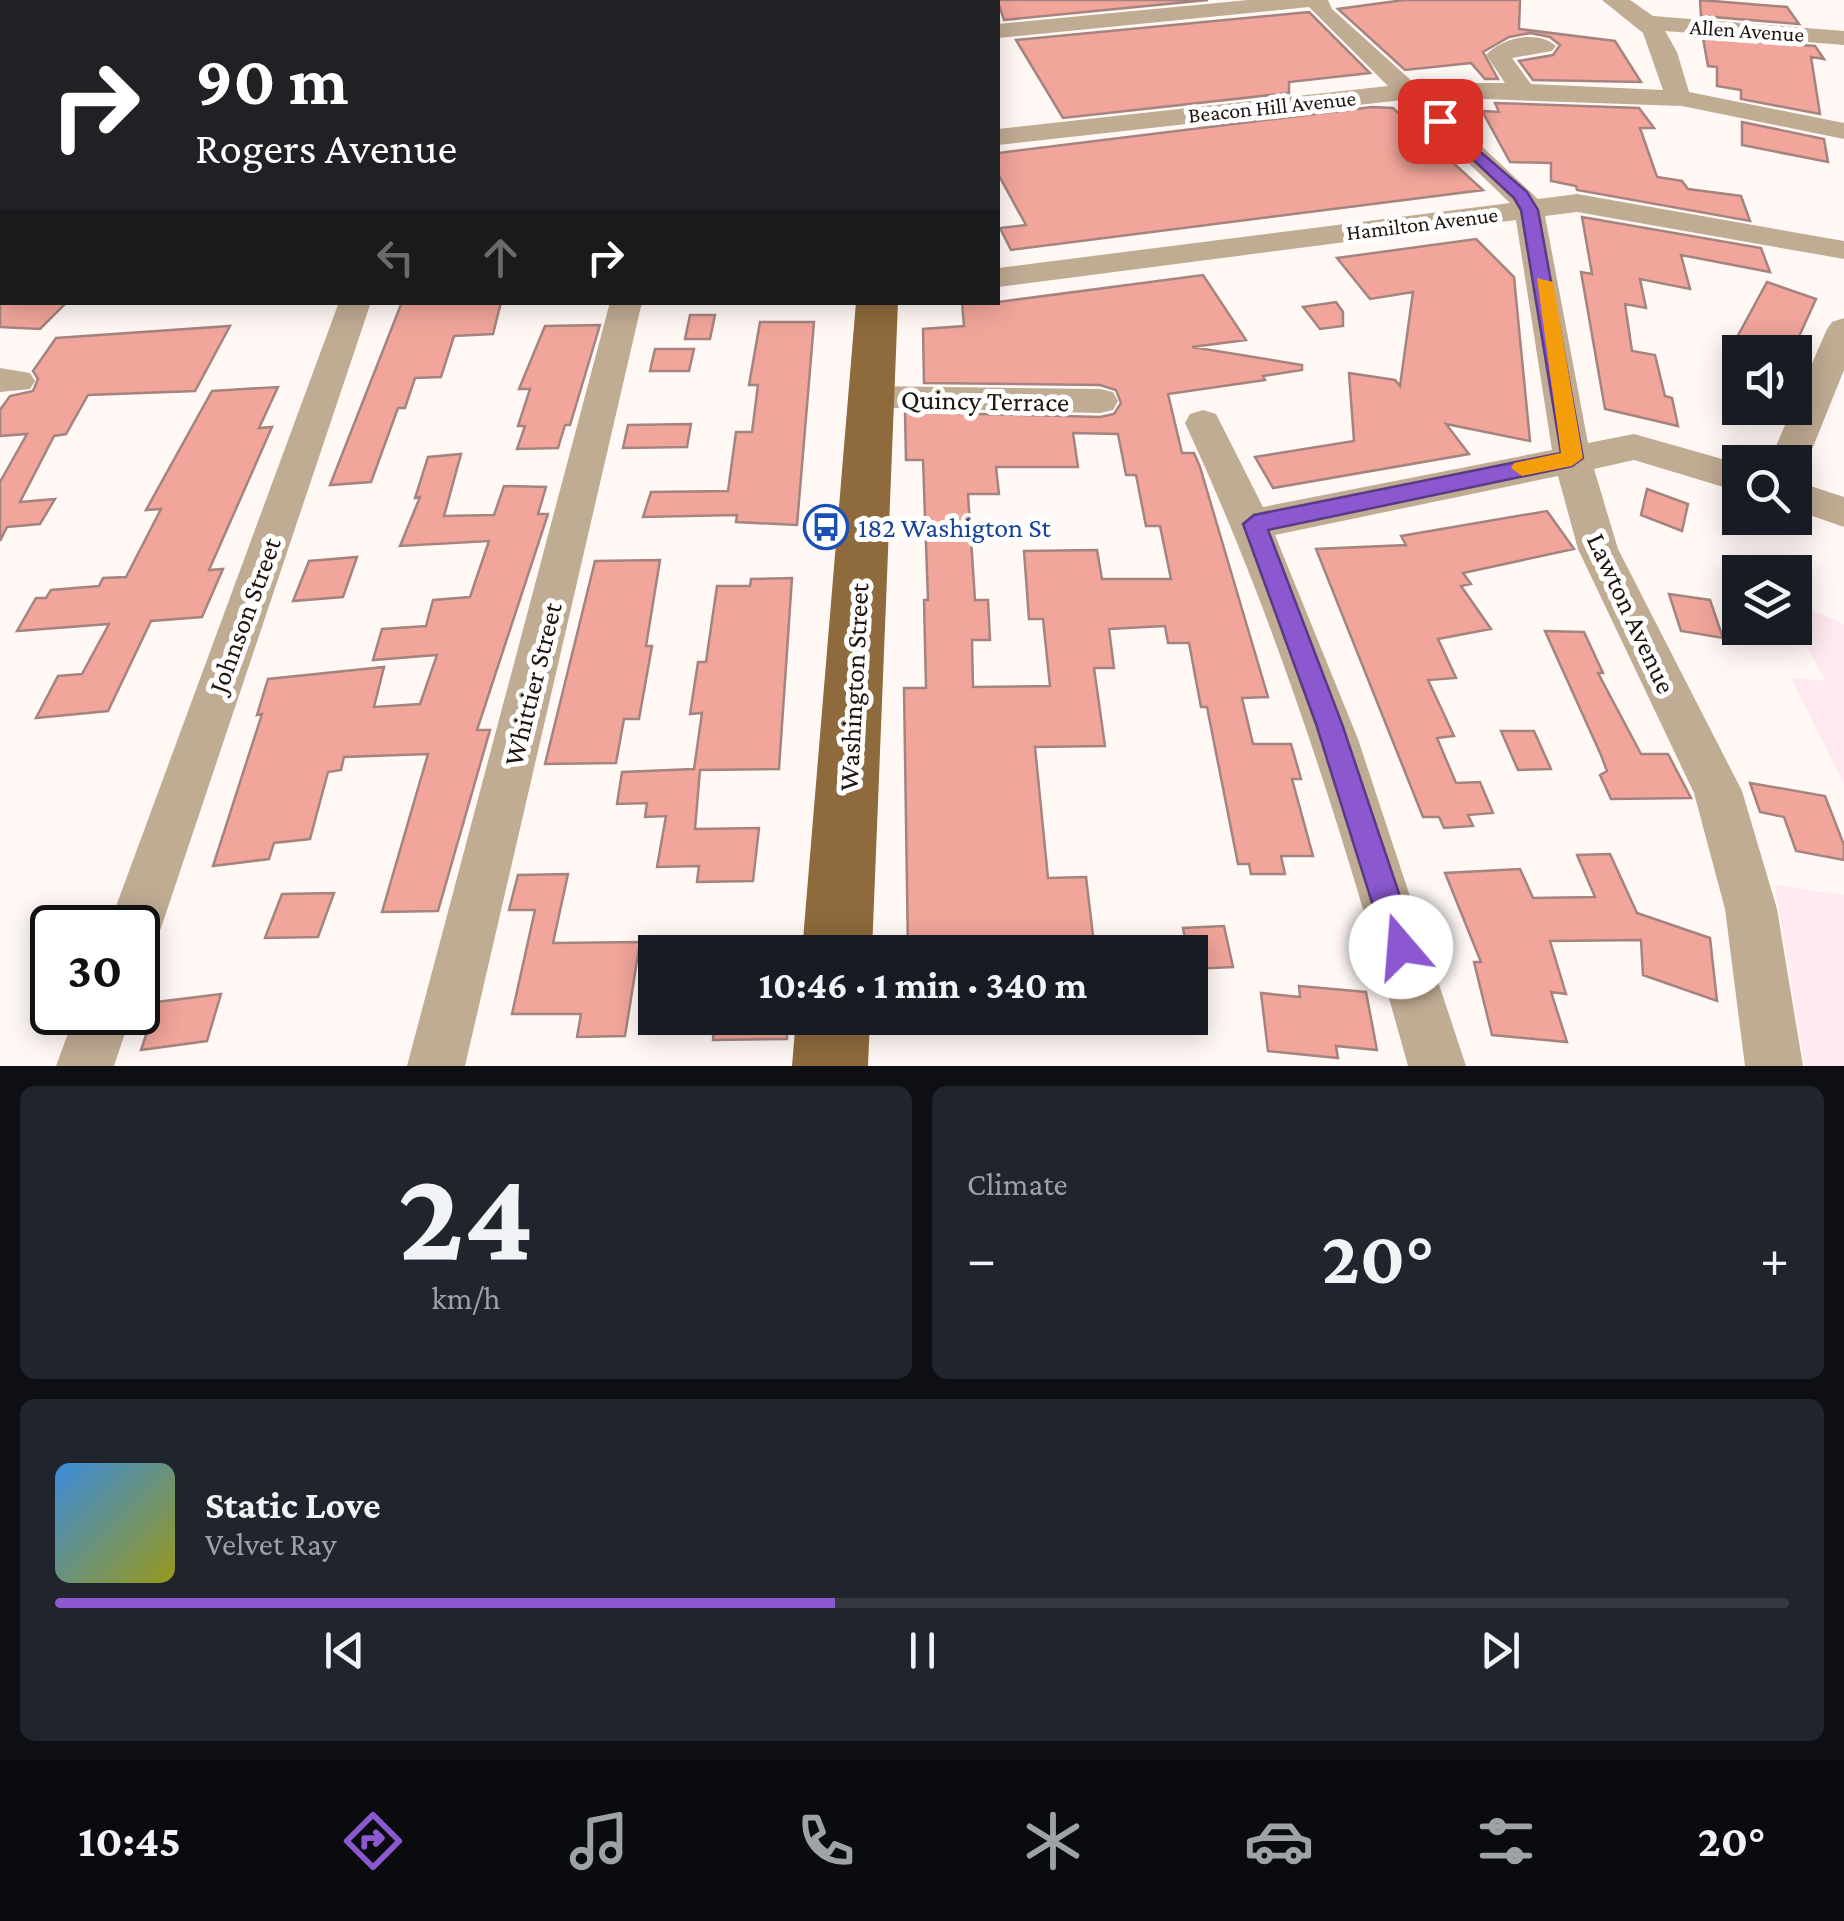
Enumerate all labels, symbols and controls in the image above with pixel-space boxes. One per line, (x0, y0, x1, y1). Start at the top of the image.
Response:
street label: Allen Avenue (1689, 14, 1805, 47)
icon: right (30, 40, 160, 170)
text: 90 m (195, 41, 348, 119)
pin (1398, 79, 1483, 164)
street label: Beacon Hill Avenue (1187, 85, 1357, 128)
icon: arrive (1413, 94, 1468, 149)
text: Rogers Avenue (195, 123, 457, 173)
street label: Hamilton Avenue (1345, 202, 1499, 245)
icon: left (368, 230, 423, 285)
icon: ahead (473, 230, 528, 285)
icon: right (578, 230, 633, 285)
map controls (1722, 335, 1812, 645)
button: sound (1722, 335, 1812, 425)
street label: Quincy Terrace (901, 384, 1069, 417)
button: search (1722, 445, 1812, 535)
bus stop icon: 182 Washigton St (803, 504, 849, 550)
place label: 182 Washigton St (858, 512, 1051, 543)
street label: Lawton Avenue (1581, 528, 1682, 698)
street label: Johnson Street (201, 533, 287, 700)
button: layers (1722, 555, 1812, 645)
street label: Washington Street (833, 582, 874, 792)
street label: Whittier Street (497, 599, 568, 769)
position arrow (1349, 895, 1453, 999)
speed limit sign: 30 (30, 905, 160, 1035)
text: 10:46 · 1 min · 340 m (759, 964, 1087, 1006)
text: 24 (398, 1142, 534, 1287)
text: Climate (967, 1166, 1068, 1202)
text: 20° (1321, 1216, 1435, 1299)
text: − (967, 1228, 996, 1289)
text: + (1760, 1228, 1789, 1289)
text: km/h (432, 1280, 501, 1316)
text: Static Love (205, 1484, 381, 1526)
text: Velvet Ray (205, 1526, 336, 1562)
icon: previous (317, 1623, 372, 1678)
icon: pause (895, 1623, 950, 1678)
icon: next (1473, 1623, 1528, 1678)
icon: directions (338, 1806, 408, 1876)
icon: music (564, 1806, 634, 1876)
icon: phone (791, 1806, 861, 1876)
icon: climate (1018, 1806, 1088, 1876)
icon: car (1244, 1806, 1314, 1876)
icon: filters (1471, 1806, 1541, 1876)
text: 10:45 (78, 1816, 181, 1866)
text: 20° (1698, 1816, 1766, 1866)

